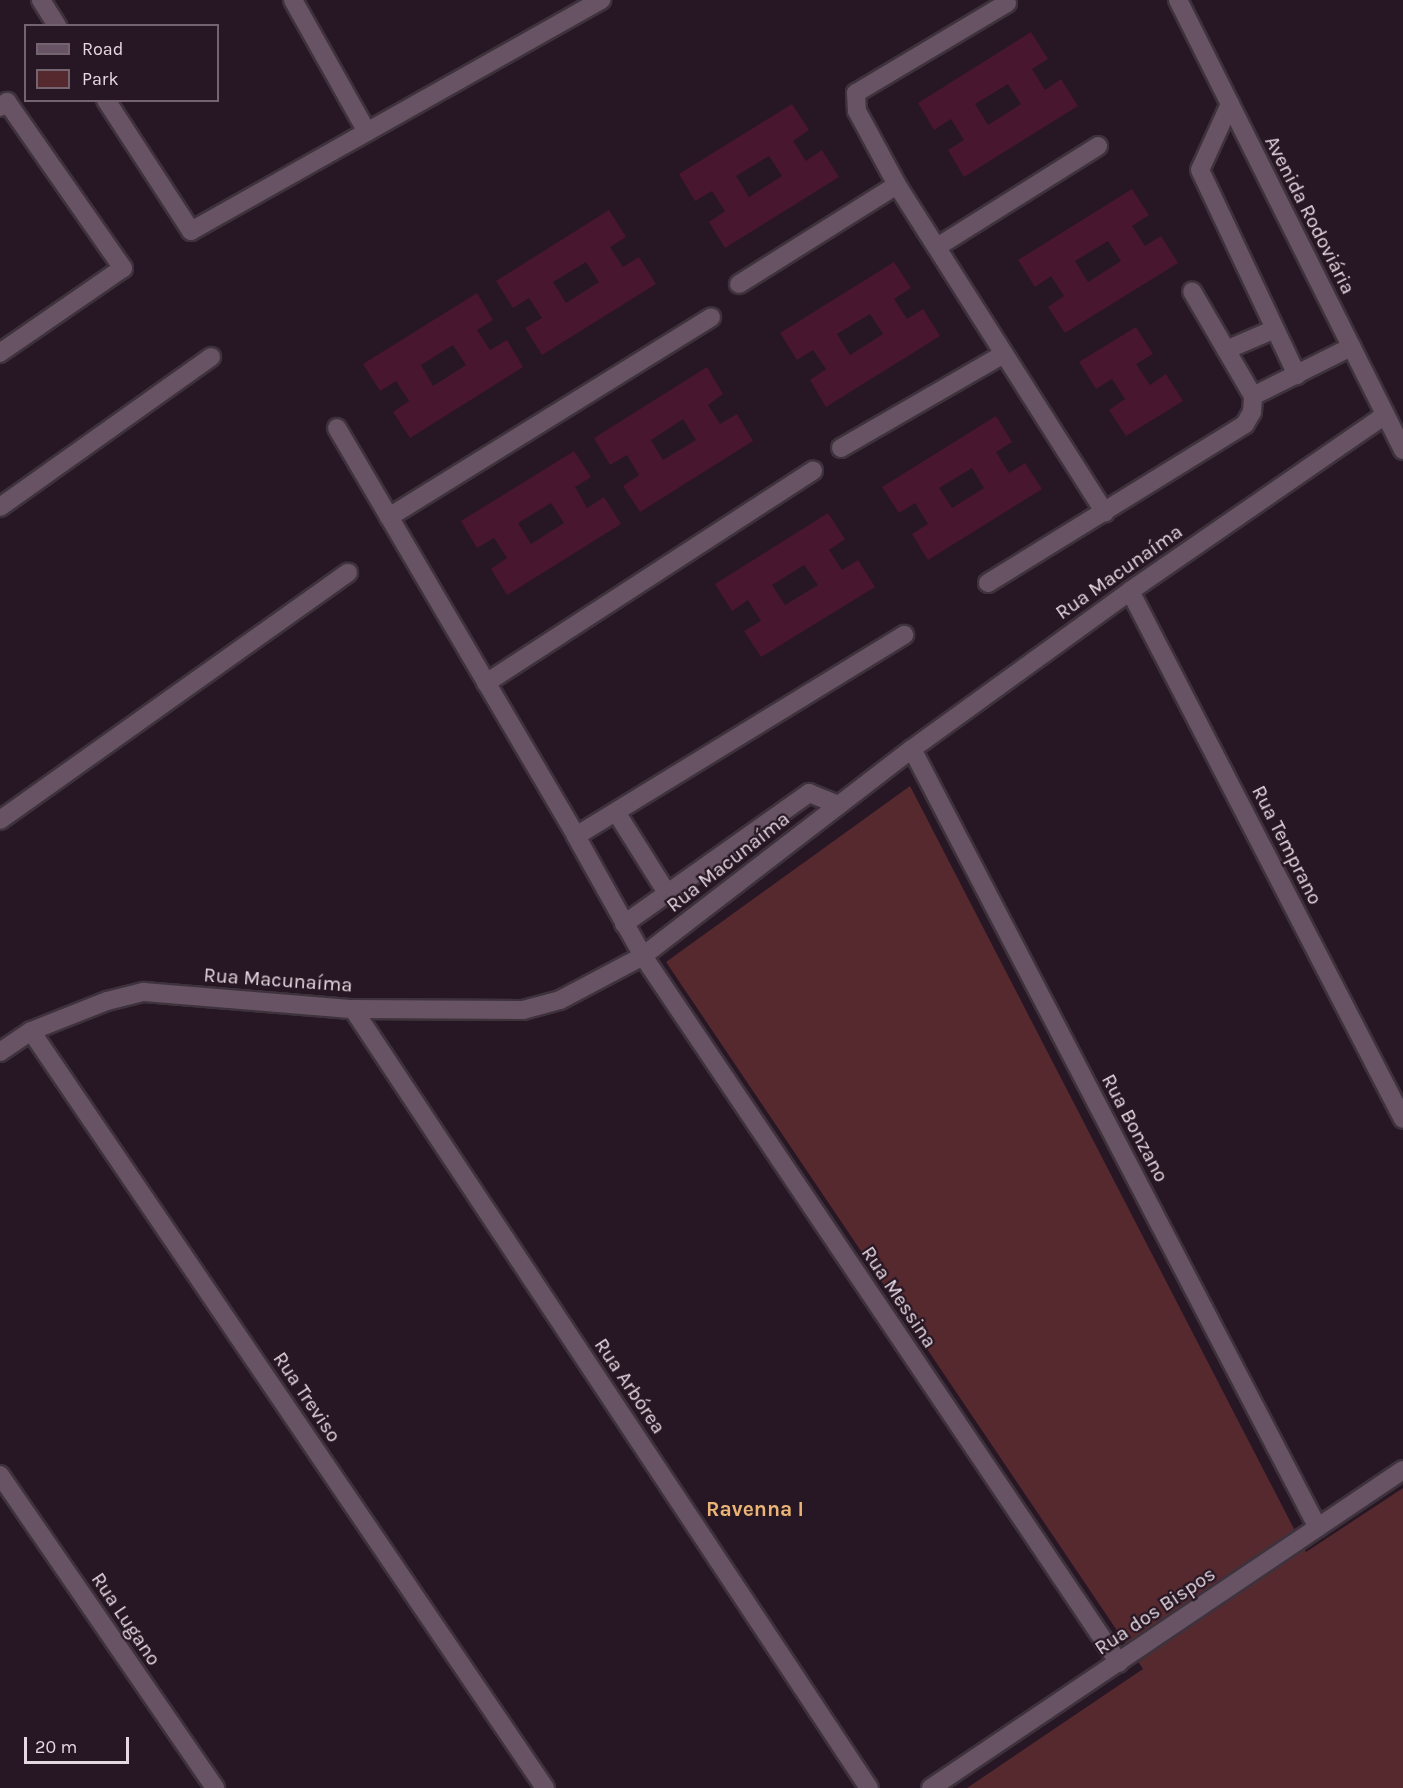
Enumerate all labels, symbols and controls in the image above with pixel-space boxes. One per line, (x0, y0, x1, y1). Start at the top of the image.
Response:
legend (24, 24, 219, 102)
text: Road (82, 38, 123, 60)
text: Park (82, 68, 119, 90)
street label: Avenida Rodoviária (1260, 132, 1360, 298)
street label: Rua Macunaíma (1051, 519, 1187, 625)
street label: Rua Temprano (1247, 781, 1327, 909)
street label: Rua Macunaíma (662, 807, 794, 917)
street label: Rua Macunaíma (203, 963, 353, 997)
street label: Rua Bonzano (1096, 1070, 1174, 1186)
street label: Rua Messina (856, 1242, 942, 1352)
street label: Rua Arbórea (589, 1334, 671, 1438)
street label: Rua Treviso (268, 1347, 346, 1447)
district label: Ravenna I (706, 1496, 804, 1522)
street label: Rua dos Bispos (1090, 1562, 1220, 1660)
street label: Rua Lugano (86, 1568, 166, 1670)
scale bar (27, 1725, 132, 1763)
text: 20 m (35, 1736, 77, 1758)

